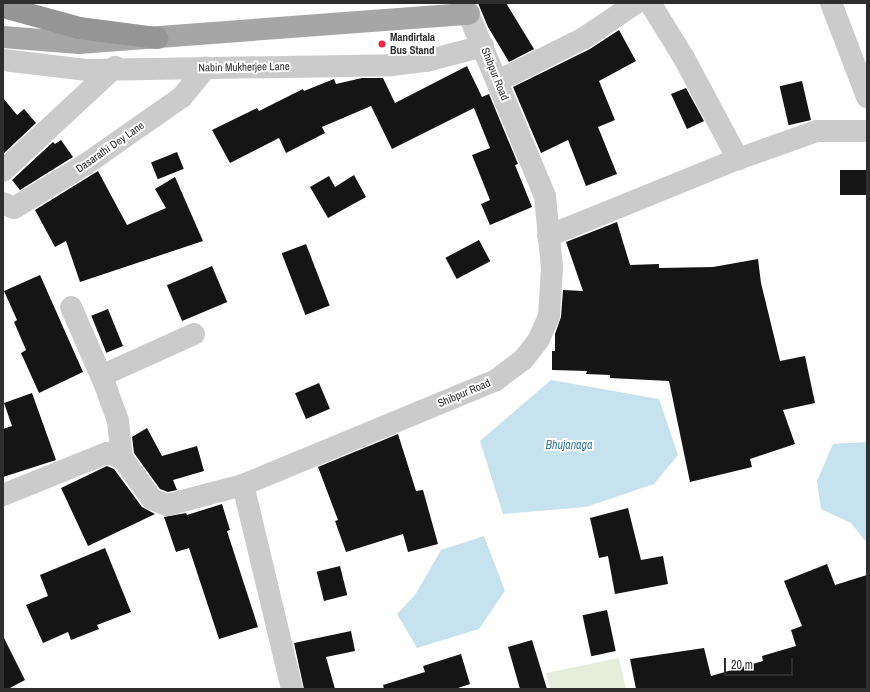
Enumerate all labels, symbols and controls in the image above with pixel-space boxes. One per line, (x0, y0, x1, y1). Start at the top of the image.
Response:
place label: Mandirtala Bus Stand (390, 31, 435, 57)
marker: Mandirtala Bus Stand (377, 39, 387, 49)
street label: Shibpur Road (478, 46, 512, 102)
street label: Nabin Mukherjee Lane (198, 60, 290, 74)
street label: Dasarathi Dey Lane (73, 119, 147, 175)
street label: Shibpur Road (436, 376, 492, 410)
water label: Bhujanaga (545, 439, 593, 453)
scale bar (726, 650, 795, 676)
text: 20 m (731, 657, 753, 673)

